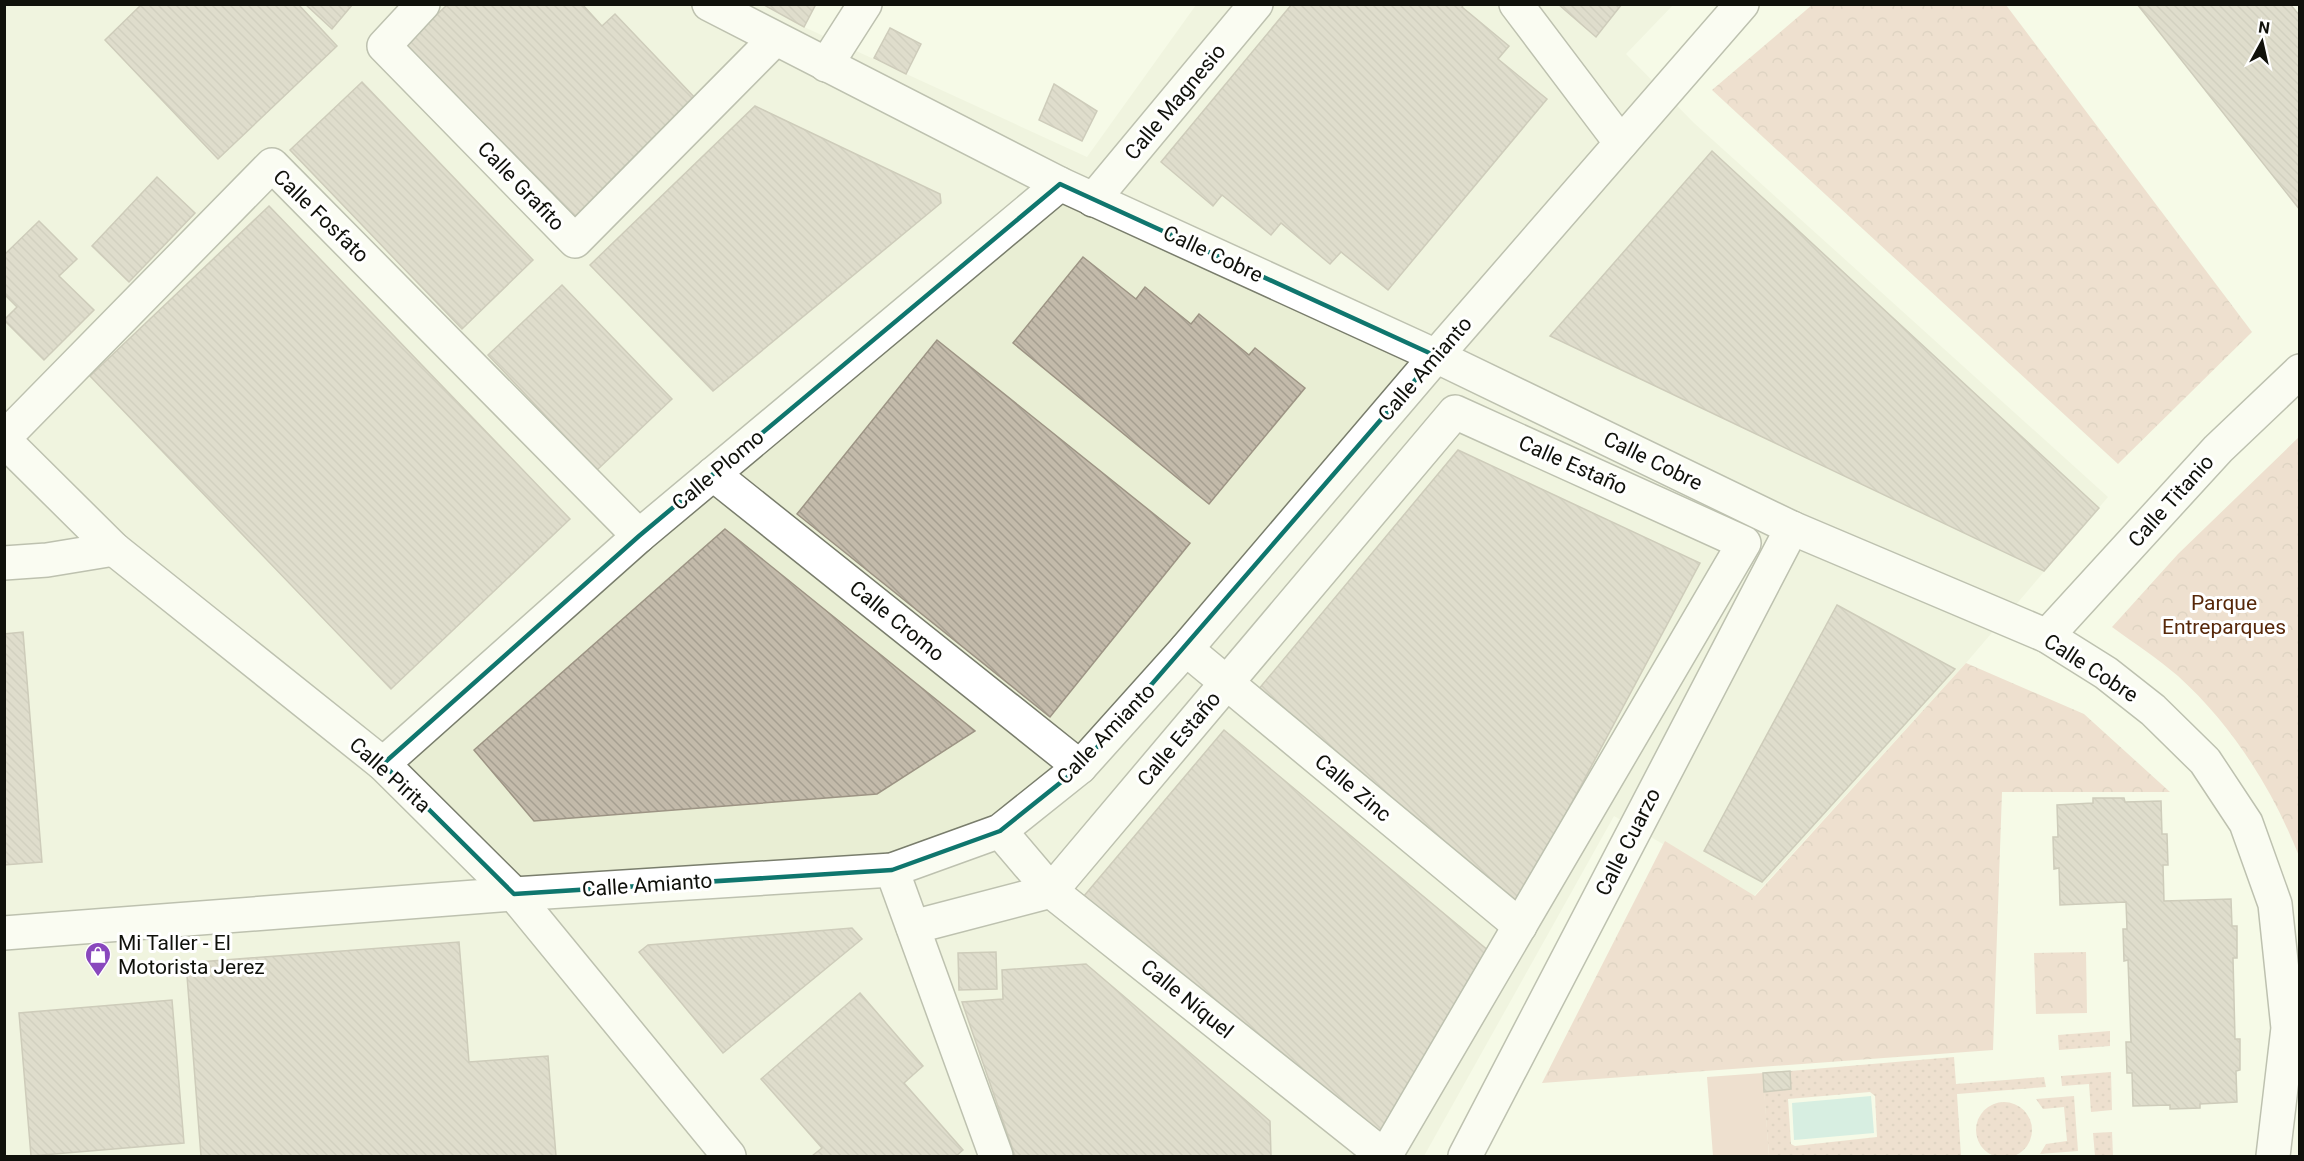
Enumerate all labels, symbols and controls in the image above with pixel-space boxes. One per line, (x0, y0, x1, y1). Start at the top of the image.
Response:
north arrow (2232, 12, 2292, 72)
text: N (2257, 17, 2271, 38)
street label: Calle Magnesio (1120, 39, 1230, 165)
street label: Calle Grafito (473, 137, 569, 235)
street label: Calle Fosfato (268, 165, 374, 267)
street label: Calle Cobre (1159, 220, 1267, 288)
street label: Calle Amianto (1373, 312, 1477, 426)
street label: Calle Plomo (667, 425, 769, 515)
street label: Calle Cobre (1600, 427, 1706, 495)
street label: Calle Estaño (1515, 430, 1631, 500)
street label: Calle Titanio (2123, 450, 2219, 552)
street label: Calle Cromo (845, 576, 949, 666)
park label: Parque Entreparques (2162, 591, 2286, 639)
street label: Calle Cobre (2040, 629, 2142, 707)
street label: Calle Amianto (1052, 679, 1160, 789)
street label: Calle Estaño (1132, 687, 1226, 791)
street label: Calle Pirita (345, 732, 435, 818)
street label: Calle Zinc (1310, 749, 1396, 827)
street label: Calle Cuarzo (1591, 784, 1665, 900)
street label: Calle Amianto (581, 868, 713, 902)
place label: Mi Taller - El Motorista Jerez (118, 931, 265, 979)
shop icon: Mi Taller - El Motorista Jerez (83, 940, 113, 978)
street label: Calle Níquel (1136, 955, 1238, 1043)

